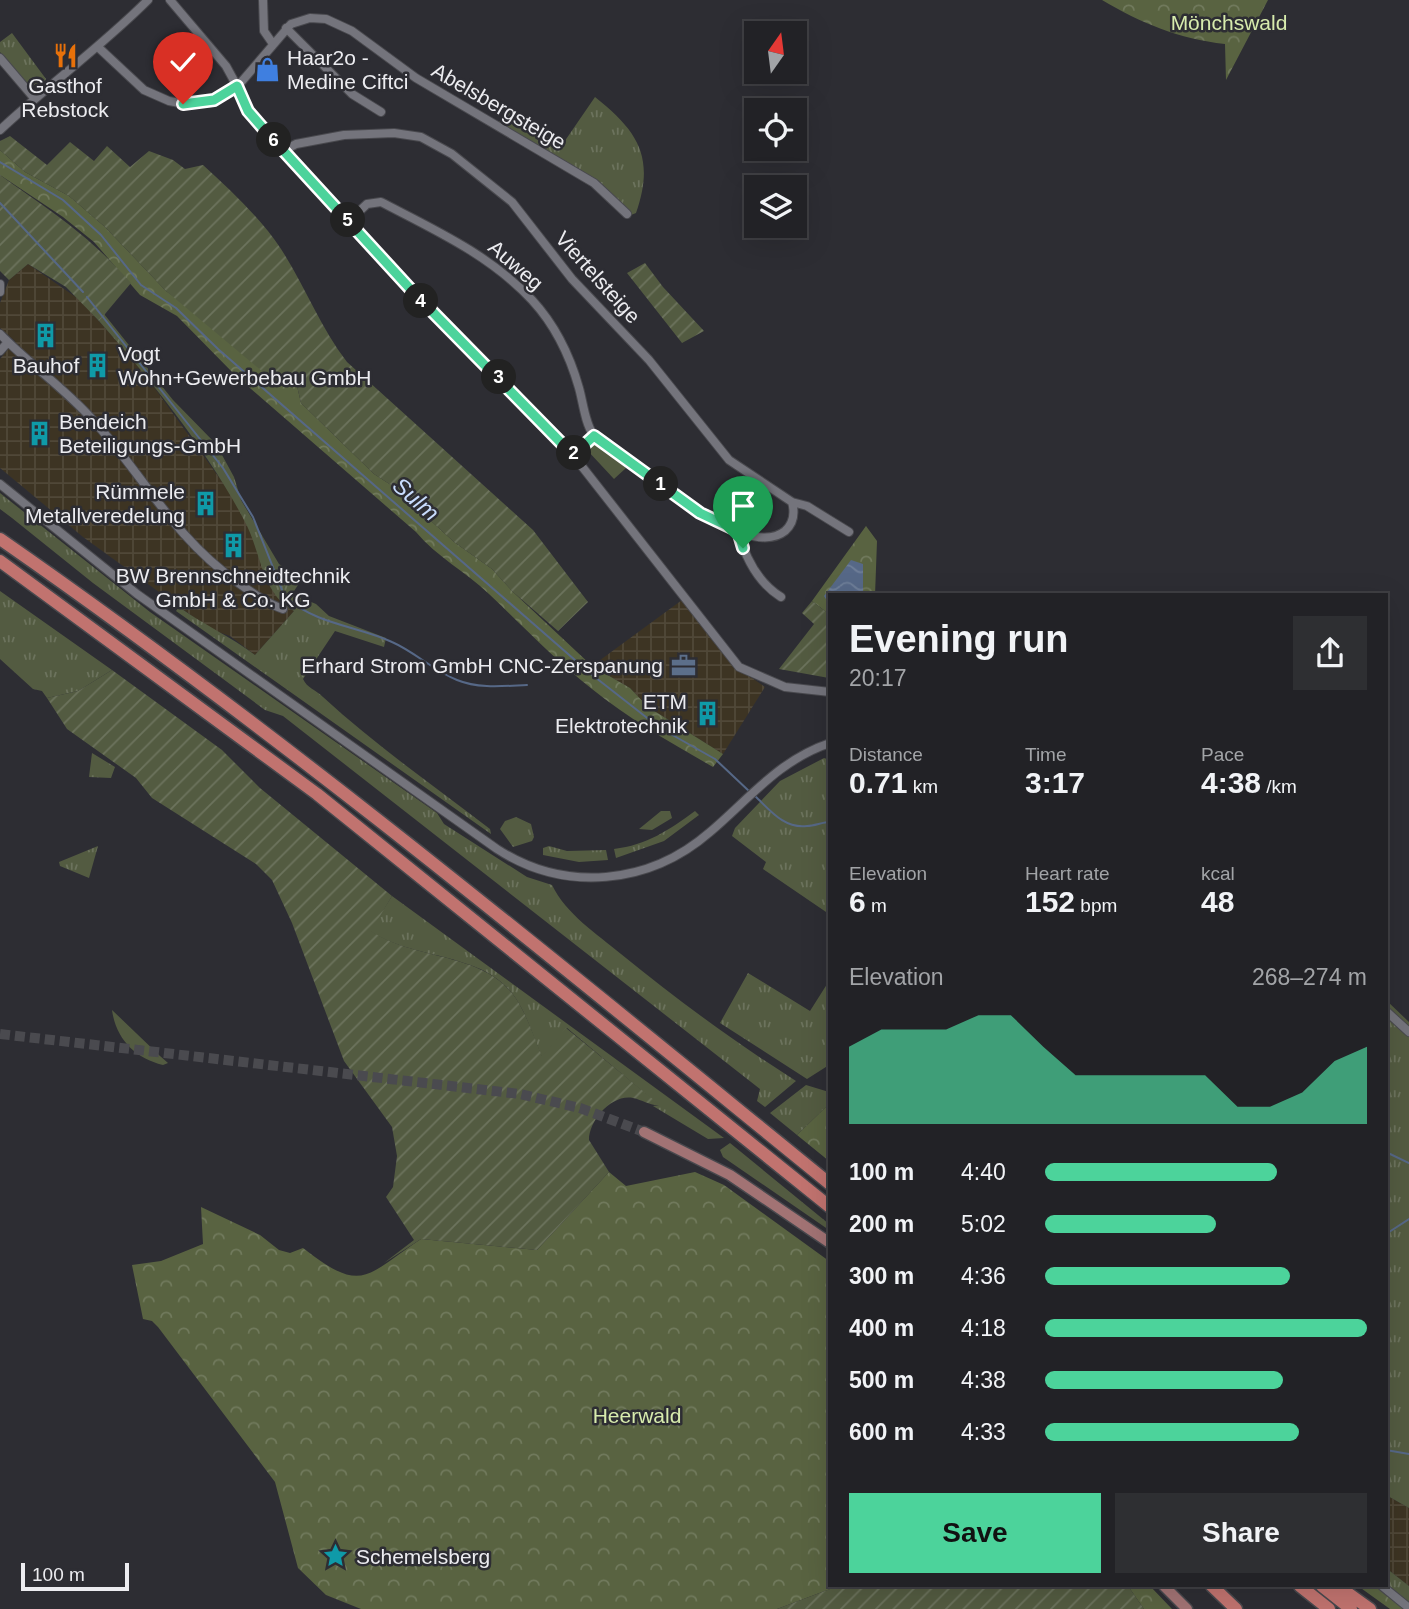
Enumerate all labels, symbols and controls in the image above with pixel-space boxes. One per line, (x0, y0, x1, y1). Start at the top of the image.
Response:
park label: Mönchswald (1171, 11, 1287, 34)
north arrow (744, 21, 807, 84)
map controls (744, 21, 807, 238)
pin (153, 32, 213, 104)
restaurant icon: Gasthof Rebstock (51, 42, 79, 70)
icon: check (164, 43, 202, 81)
place label: Haar2o - Medine Ciftci (287, 46, 408, 93)
shop icon: Haar2o - Medine Ciftci (253, 55, 281, 83)
street label: Abelsbergsteige (428, 58, 570, 154)
place label: Gasthof Rebstock (21, 74, 109, 121)
button: locate (744, 98, 807, 161)
pin: 6 (256, 122, 292, 158)
text: 6 (268, 129, 279, 150)
button: layers (744, 175, 807, 238)
pin: 5 (330, 202, 366, 238)
text: 5 (342, 209, 353, 230)
street label: Viertelsteige (551, 227, 645, 327)
street label: Auweg (484, 235, 548, 295)
pin: 4 (404, 284, 438, 318)
text: 4 (415, 290, 426, 311)
building icon: Bauhof (32, 322, 60, 350)
place label: Vogt Wohn+Gewerbebau GmbH (118, 342, 372, 389)
building icon: Vogt Wohn+Gewerbebau GmbH (84, 351, 112, 379)
place label: Bauhof (13, 354, 79, 377)
pin: 3 (482, 360, 516, 394)
text: 3 (493, 366, 504, 387)
place label: Bendeich Beteiligungs-GmbH (59, 410, 241, 457)
building icon: Bendeich Beteiligungs-GmbH (25, 419, 53, 447)
pin: 2 (556, 435, 592, 470)
text: 2 (568, 442, 579, 463)
pin: 1 (644, 466, 678, 502)
water label: Sulm (388, 472, 444, 526)
text: 1 (655, 473, 666, 494)
pin (713, 476, 773, 548)
place label: Rümmele Metallveredelung (25, 480, 185, 527)
icon: arrive (724, 487, 762, 525)
building icon: Rümmele Metallveredelung (191, 489, 219, 517)
building icon: BW Brennschneidtechnik GmbH & Co. KG (219, 532, 247, 560)
place label: BW Brennschneidtechnik GmbH & Co. KG (116, 564, 351, 611)
button: share (1293, 616, 1367, 690)
text: Evening run (849, 618, 1069, 660)
office icon: Erhard Strom GmbH CNC-Zerspanung (669, 651, 697, 679)
place label: Erhard Strom GmbH CNC-Zerspanung (301, 654, 663, 677)
text: 20:17 (849, 665, 907, 691)
place label: ETM Elektrotechnik (555, 690, 687, 737)
building icon: ETM Elektrotechnik (693, 699, 721, 727)
text: Distance (849, 744, 923, 765)
text: Time (1025, 744, 1067, 765)
text: Pace (1201, 744, 1244, 765)
text: 0.71 (849, 766, 907, 799)
text: 3:17 (1025, 766, 1085, 799)
text: 4:38 (1201, 766, 1261, 799)
text: km (907, 776, 938, 797)
text: /km (1261, 776, 1297, 797)
text: Elevation (849, 863, 927, 884)
text: Heart rate (1025, 863, 1109, 884)
text: kcal (1201, 863, 1235, 884)
text: 6 (849, 885, 866, 918)
text: 152 (1025, 885, 1075, 918)
text: 48 (1201, 885, 1234, 918)
text: m (866, 895, 887, 916)
text: bpm (1075, 895, 1117, 916)
text: Elevation (849, 964, 944, 990)
text: 268–274 m (1252, 964, 1367, 990)
text: 100 m (849, 1159, 914, 1185)
text: 4:40 (961, 1159, 1006, 1185)
text: 200 m (849, 1211, 914, 1237)
text: 5:02 (961, 1211, 1006, 1237)
text: 300 m (849, 1263, 914, 1289)
text: 4:36 (961, 1263, 1006, 1289)
text: 400 m (849, 1315, 914, 1341)
text: 4:18 (961, 1315, 1006, 1341)
text: 500 m (849, 1367, 914, 1393)
text: 4:38 (961, 1367, 1006, 1393)
park label: Heerwald (593, 1404, 681, 1427)
text: 600 m (849, 1419, 914, 1445)
text: 4:33 (961, 1419, 1006, 1445)
button: Save (849, 1493, 1101, 1573)
button: Share (1115, 1493, 1367, 1573)
place icon: Schemelsberg (322, 1542, 350, 1570)
place label: Schemelsberg (356, 1545, 490, 1568)
scale bar (21, 1560, 130, 1592)
text: 100 m (32, 1564, 85, 1585)

